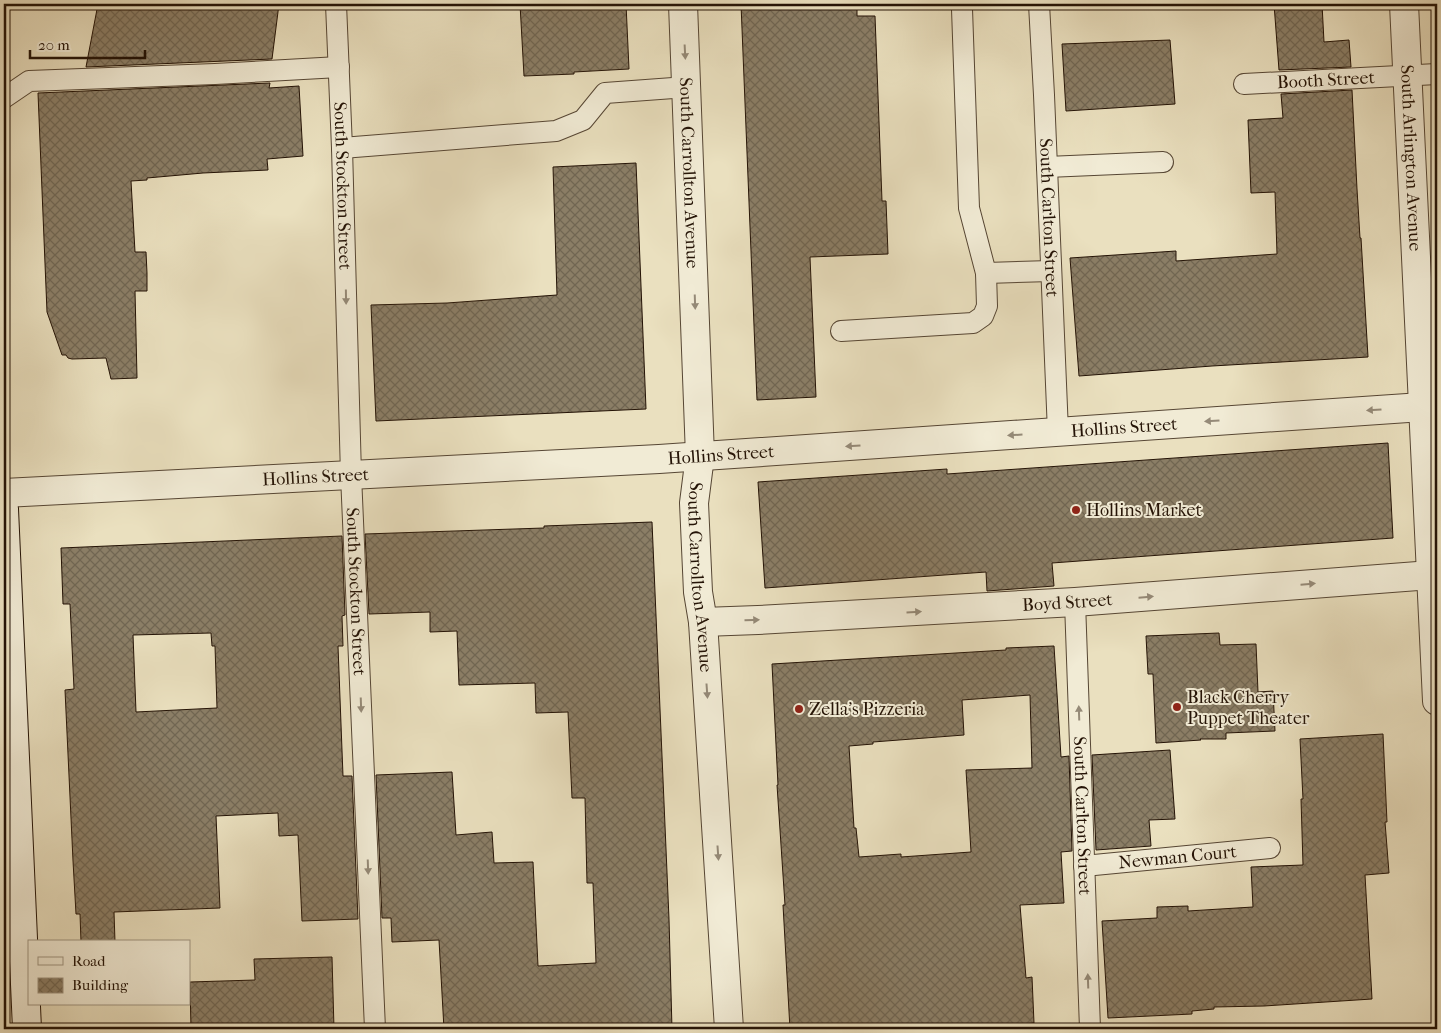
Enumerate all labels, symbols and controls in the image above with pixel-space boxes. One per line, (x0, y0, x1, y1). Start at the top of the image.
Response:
scale bar (30, 28, 145, 60)
text: 20 m (38, 36, 70, 54)
one-way arrow (682, 45, 690, 61)
street label: South Arlington Avenue (1396, 64, 1426, 252)
street label: Booth Street (1276, 67, 1376, 93)
street label: South Carrollton Avenue (675, 77, 703, 269)
street label: South Stockton Street (330, 101, 356, 271)
street label: South Carlton Street (1035, 138, 1063, 298)
one-way arrow (342, 290, 350, 306)
one-way arrow (691, 295, 699, 311)
one-way arrow (1366, 407, 1382, 415)
street label: Hollins Street (1070, 413, 1179, 441)
one-way arrow (1204, 418, 1220, 426)
one-way arrow (1007, 431, 1023, 439)
street label: Hollins Street (667, 441, 776, 469)
one-way arrow (845, 442, 861, 450)
street label: Hollins Street (262, 464, 370, 490)
street label: South Carrollton Avenue (683, 481, 717, 673)
place label: Hollins Market (1086, 500, 1202, 521)
marker: Hollins Market (1070, 504, 1082, 516)
street label: South Stockton Street (342, 507, 370, 677)
one-way arrow (1300, 579, 1316, 587)
street label: Boyd Street (1022, 589, 1114, 615)
one-way arrow (1138, 592, 1154, 600)
one-way arrow (906, 607, 922, 615)
one-way arrow (744, 616, 760, 624)
one-way arrow (704, 683, 712, 699)
place label: Black Cherry Puppet Theater (1187, 687, 1310, 729)
one-way arrow (358, 697, 366, 713)
place label: Zella's Pizzeria (809, 699, 925, 720)
marker: Black Cherry Puppet Theater (1171, 701, 1183, 713)
marker: Zella's Pizzeria (793, 703, 805, 715)
one-way arrow (1075, 705, 1083, 721)
street label: South Carlton Street (1069, 736, 1096, 896)
street label: Newman Court (1118, 841, 1238, 873)
one-way arrow (714, 846, 722, 862)
one-way arrow (365, 859, 373, 875)
legend (28, 940, 190, 1006)
text: Road (72, 952, 106, 970)
one-way arrow (1084, 972, 1092, 988)
text: Building (72, 976, 129, 994)

